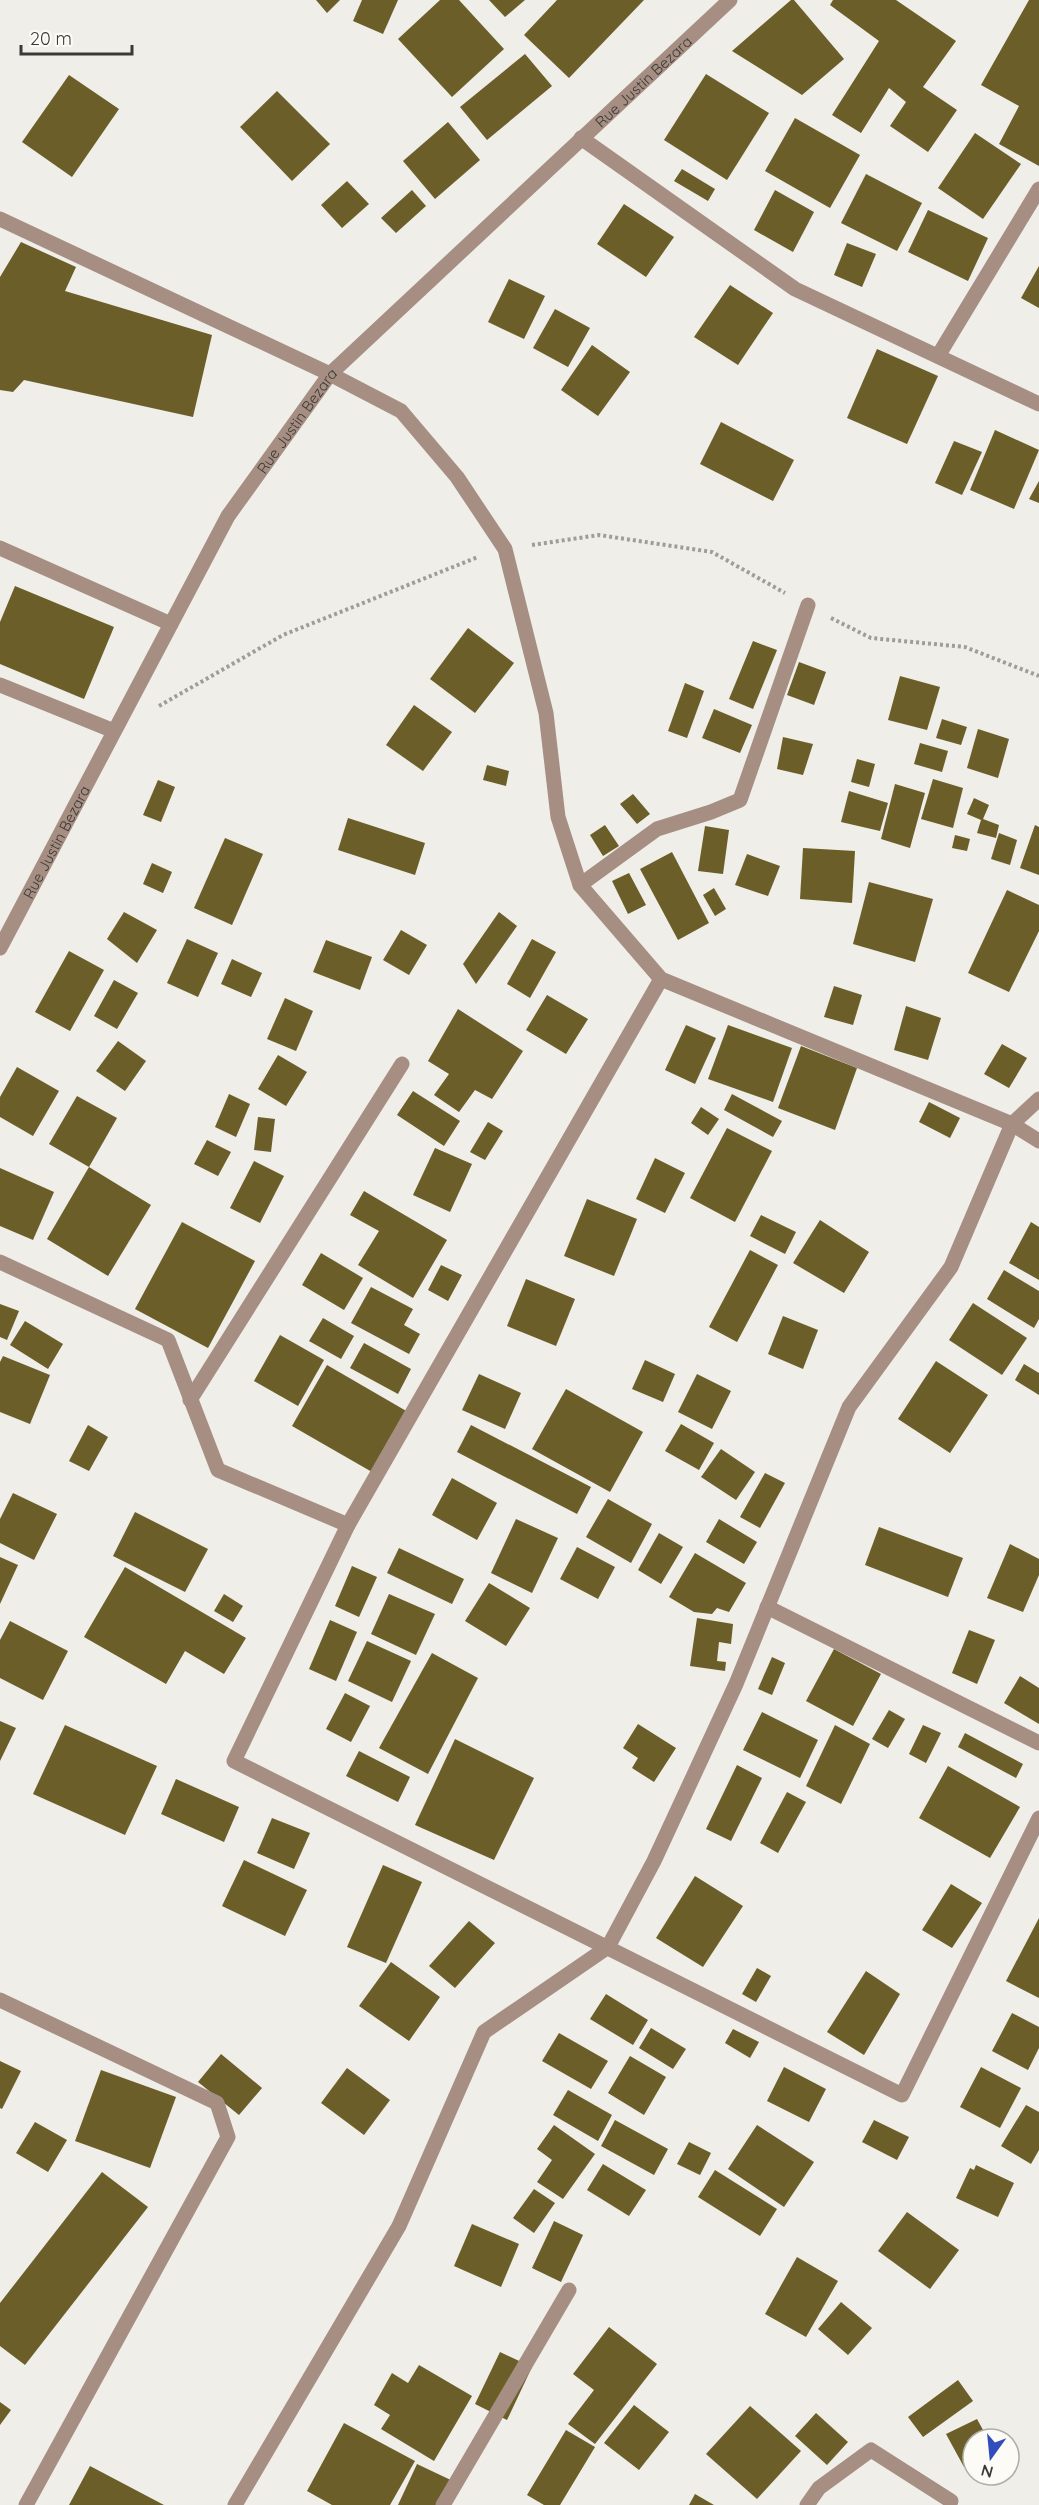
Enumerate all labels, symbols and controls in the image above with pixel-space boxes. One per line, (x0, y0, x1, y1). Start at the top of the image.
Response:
scale bar (21, 18, 132, 56)
text: 20 m (30, 27, 72, 50)
street label: Rue Justin Bezara (591, 31, 695, 131)
street label: Rue Justin Bezara (252, 363, 340, 477)
street label: Rue Justin Bezara (18, 782, 94, 902)
north arrow (961, 2427, 1021, 2487)
text: N (979, 2460, 995, 2483)

